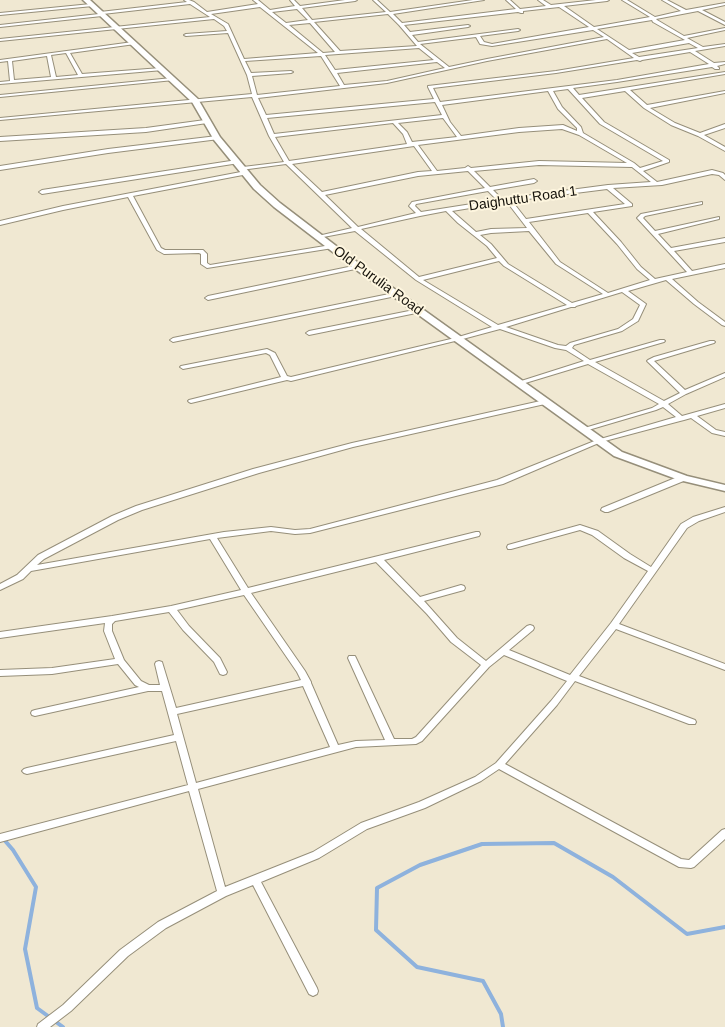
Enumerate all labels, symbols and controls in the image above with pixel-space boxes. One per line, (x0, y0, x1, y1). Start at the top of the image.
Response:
street label: Daighuttu Road 1 (468, 183, 578, 215)
street label: Old Purulia Road (330, 243, 426, 319)

